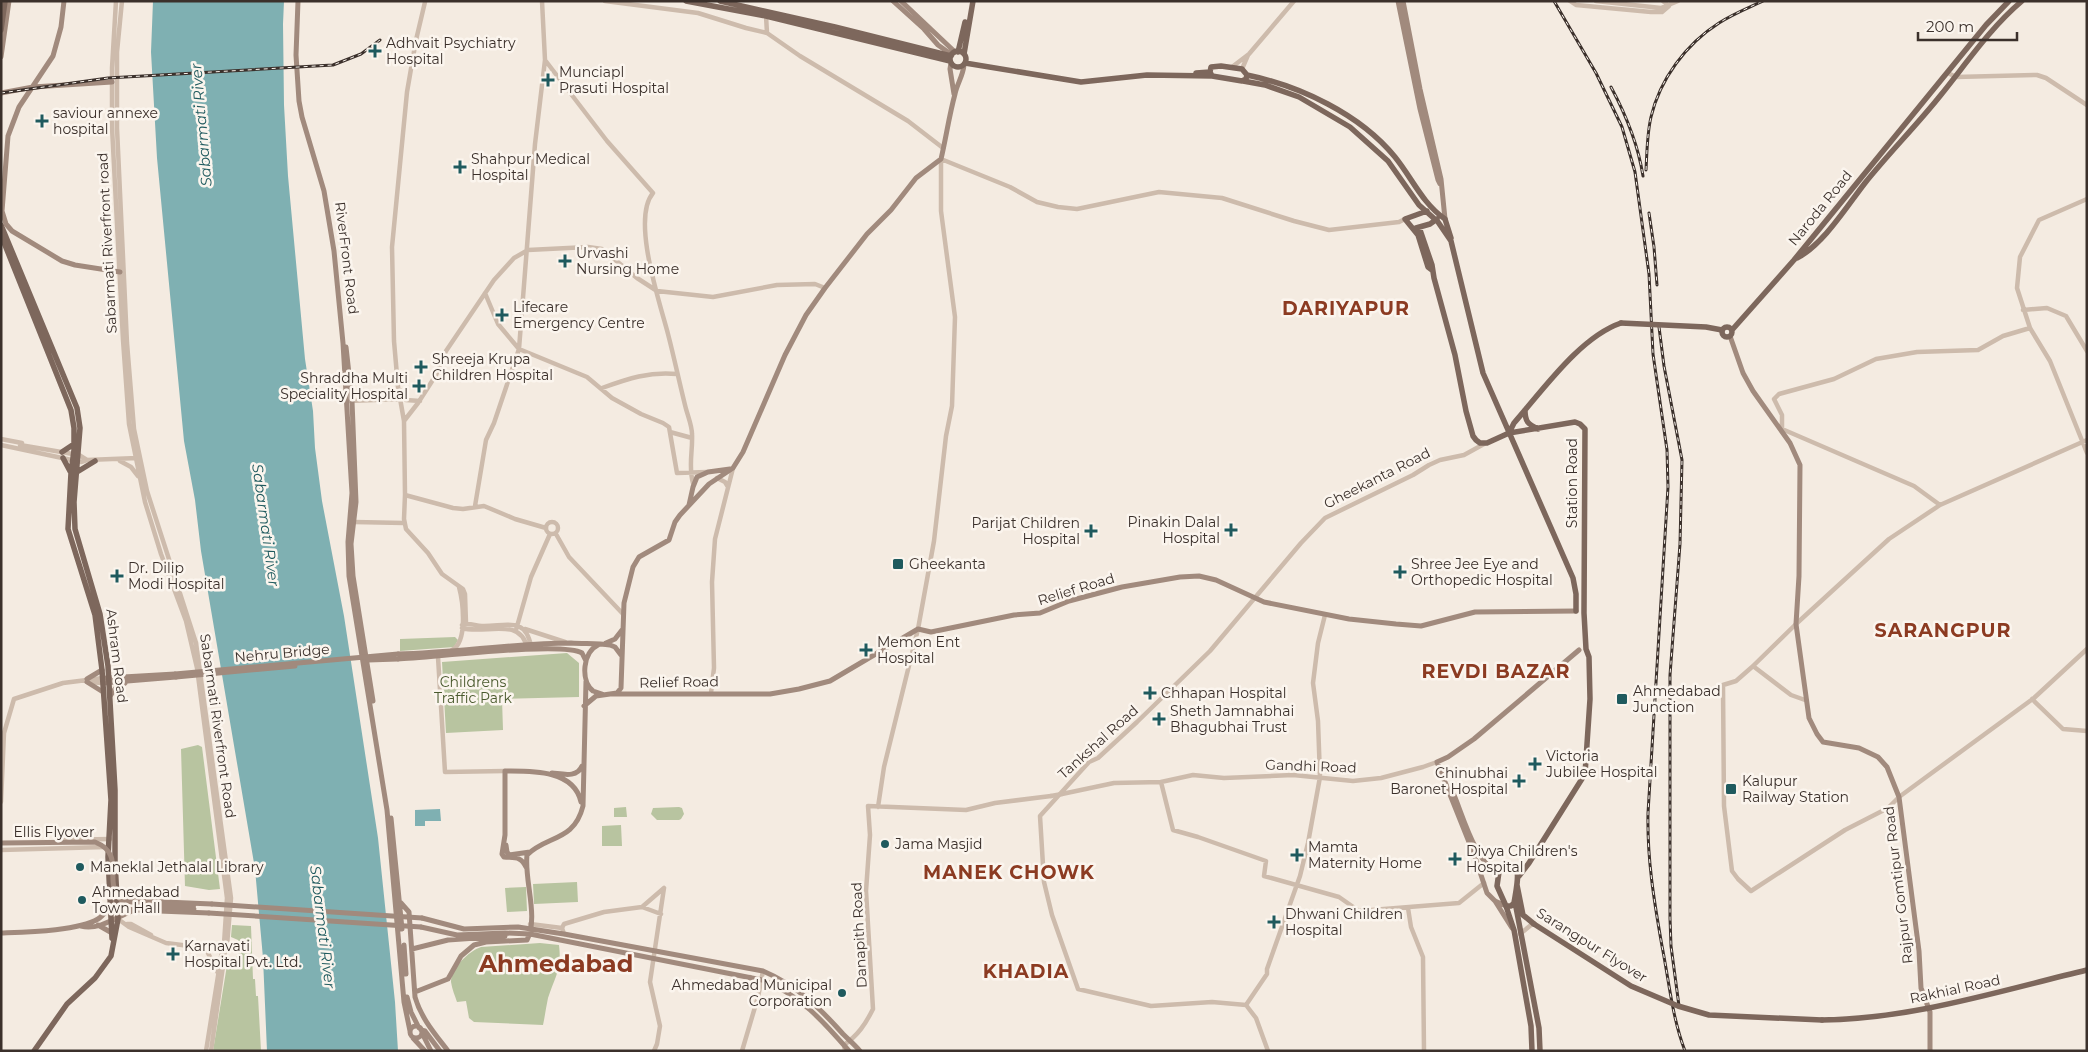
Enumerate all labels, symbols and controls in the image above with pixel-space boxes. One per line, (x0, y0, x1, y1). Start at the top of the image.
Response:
scale bar (1918, 10, 2017, 42)
text: 200 m (1926, 17, 1974, 36)
place label: Adhvait Psychiatry Hospital (386, 34, 516, 68)
marker: Adhvait Psychiatry Hospital (368, 44, 382, 58)
water label: Sabarmati River (186, 62, 216, 187)
place label: Munciapl Prasuti Hospital (559, 63, 669, 97)
marker: Munciapl Prasuti Hospital (541, 73, 555, 87)
place label: saviour annexe hospital (53, 104, 158, 138)
marker: saviour annexe hospital (35, 114, 49, 128)
place label: Shahpur Medical Hospital (471, 150, 590, 184)
street label: Sabarmati Riverfront road (93, 152, 121, 334)
marker: Shahpur Medical Hospital (453, 160, 467, 174)
street label: Naroda Road (1784, 167, 1856, 249)
street label: RiverFront Road (331, 201, 363, 315)
place label: Urvashi Nursing Home (576, 244, 679, 278)
marker: Urvashi Nursing Home (558, 254, 572, 268)
district label: DARIYAPUR (1282, 297, 1410, 320)
place label: Lifecare Emergency Centre (513, 298, 645, 332)
marker: Lifecare Emergency Centre (495, 308, 509, 322)
place label: Shreeja Krupa Children Hospital (432, 350, 553, 384)
marker: Shreeja Krupa Children Hospital (414, 360, 428, 374)
place label: Shraddha Multi Speciality Hospital (280, 369, 408, 403)
marker: Shraddha Multi Speciality Hospital (412, 379, 426, 393)
street label: Station Road (1563, 438, 1581, 528)
street label: Gheekanta Road (1321, 443, 1433, 513)
water label: Sabarmati River (248, 462, 284, 589)
place label: Pinakin Dalal Hospital (1128, 513, 1220, 547)
place label: Parijat Children Hospital (971, 514, 1080, 548)
marker: Pinakin Dalal Hospital (1224, 523, 1238, 537)
marker: Parijat Children Hospital (1084, 524, 1098, 538)
place label: Gheekanta (909, 555, 986, 573)
place label: Shree Jee Eye and Orthopedic Hospital (1411, 555, 1553, 589)
marker: Gheekanta (891, 557, 905, 571)
place label: Dr. Dilip Modi Hospital (128, 559, 225, 593)
marker: Shree Jee Eye and Orthopedic Hospital (1393, 565, 1407, 579)
marker: Dr. Dilip Modi Hospital (110, 569, 124, 583)
street label: Relief Road (1035, 569, 1117, 609)
street label: Ashram Road (102, 608, 132, 704)
district label: SARANGPUR (1875, 619, 2011, 642)
street label: Sabarmati Riverfront Road (196, 633, 240, 819)
place label: Memon Ent Hospital (877, 633, 960, 667)
street label: Nehru Bridge (234, 640, 330, 666)
marker: Memon Ent Hospital (859, 643, 873, 657)
district label: REVDI BAZAR (1421, 660, 1571, 683)
street label: Relief Road (639, 672, 719, 692)
park label: Childrens Traffic Park (434, 673, 513, 707)
place label: Ahmedabad Junction (1632, 682, 1721, 716)
place label: Chhapan Hospital (1161, 684, 1287, 702)
marker: Chhapan Hospital (1143, 686, 1157, 700)
marker: Ahmedabad Junction (1615, 692, 1629, 706)
street label: Tankshal Road (1054, 701, 1142, 783)
place label: Sheth Jamnabhai Bhagubhai Trust (1170, 702, 1294, 736)
marker: Sheth Jamnabhai Bhagubhai Trust (1152, 712, 1166, 726)
place label: Victoria Jubilee Hospital (1545, 747, 1658, 781)
street label: Gandhi Road (1265, 755, 1357, 777)
marker: Victoria Jubilee Hospital (1528, 757, 1542, 771)
place label: Chinubhai Baronet Hospital (1390, 764, 1508, 798)
place label: Kalupur Railway Station (1742, 772, 1849, 806)
marker: Chinubhai Baronet Hospital (1512, 774, 1526, 788)
marker: Kalupur Railway Station (1724, 782, 1738, 796)
street label: Rajpur Gomtipur Road (1879, 805, 1917, 965)
street label: Ellis Flyover (13, 823, 95, 841)
place label: Jama Masjid (894, 835, 983, 853)
marker: Jama Masjid (879, 838, 891, 850)
place label: Mamta Maternity Home (1308, 838, 1422, 872)
place label: Divya Children's Hospital (1466, 842, 1578, 876)
marker: Mamta Maternity Home (1290, 848, 1304, 862)
marker: Divya Children's Hospital (1448, 852, 1462, 866)
place label: Maneklal Jethalal Library (90, 858, 264, 876)
marker: Maneklal Jethalal Library (74, 861, 86, 873)
district label: MANEK CHOWK (923, 861, 1095, 884)
water label: Sabarmati River (306, 864, 340, 990)
street label: Danapith Road (847, 882, 871, 988)
place label: Ahmedabad Town Hall (92, 883, 180, 917)
marker: Ahmedabad Town Hall (76, 894, 88, 906)
street label: Sarangpur Flyover (1533, 904, 1651, 987)
place label: Dhwani Children Hospital (1285, 905, 1403, 939)
marker: Dhwani Children Hospital (1267, 915, 1281, 929)
place label: Karnavati Hospital Pvt. Ltd. (184, 937, 301, 971)
marker: Karnavati Hospital Pvt. Ltd. (166, 947, 180, 961)
district label: Ahmedabad (478, 949, 633, 978)
district label: KHADIA (983, 960, 1069, 983)
street label: Rakhial Road (1908, 971, 2002, 1007)
place label: Ahmedabad Municipal Corporation (672, 976, 832, 1010)
marker: Ahmedabad Municipal Corporation (836, 987, 848, 999)

